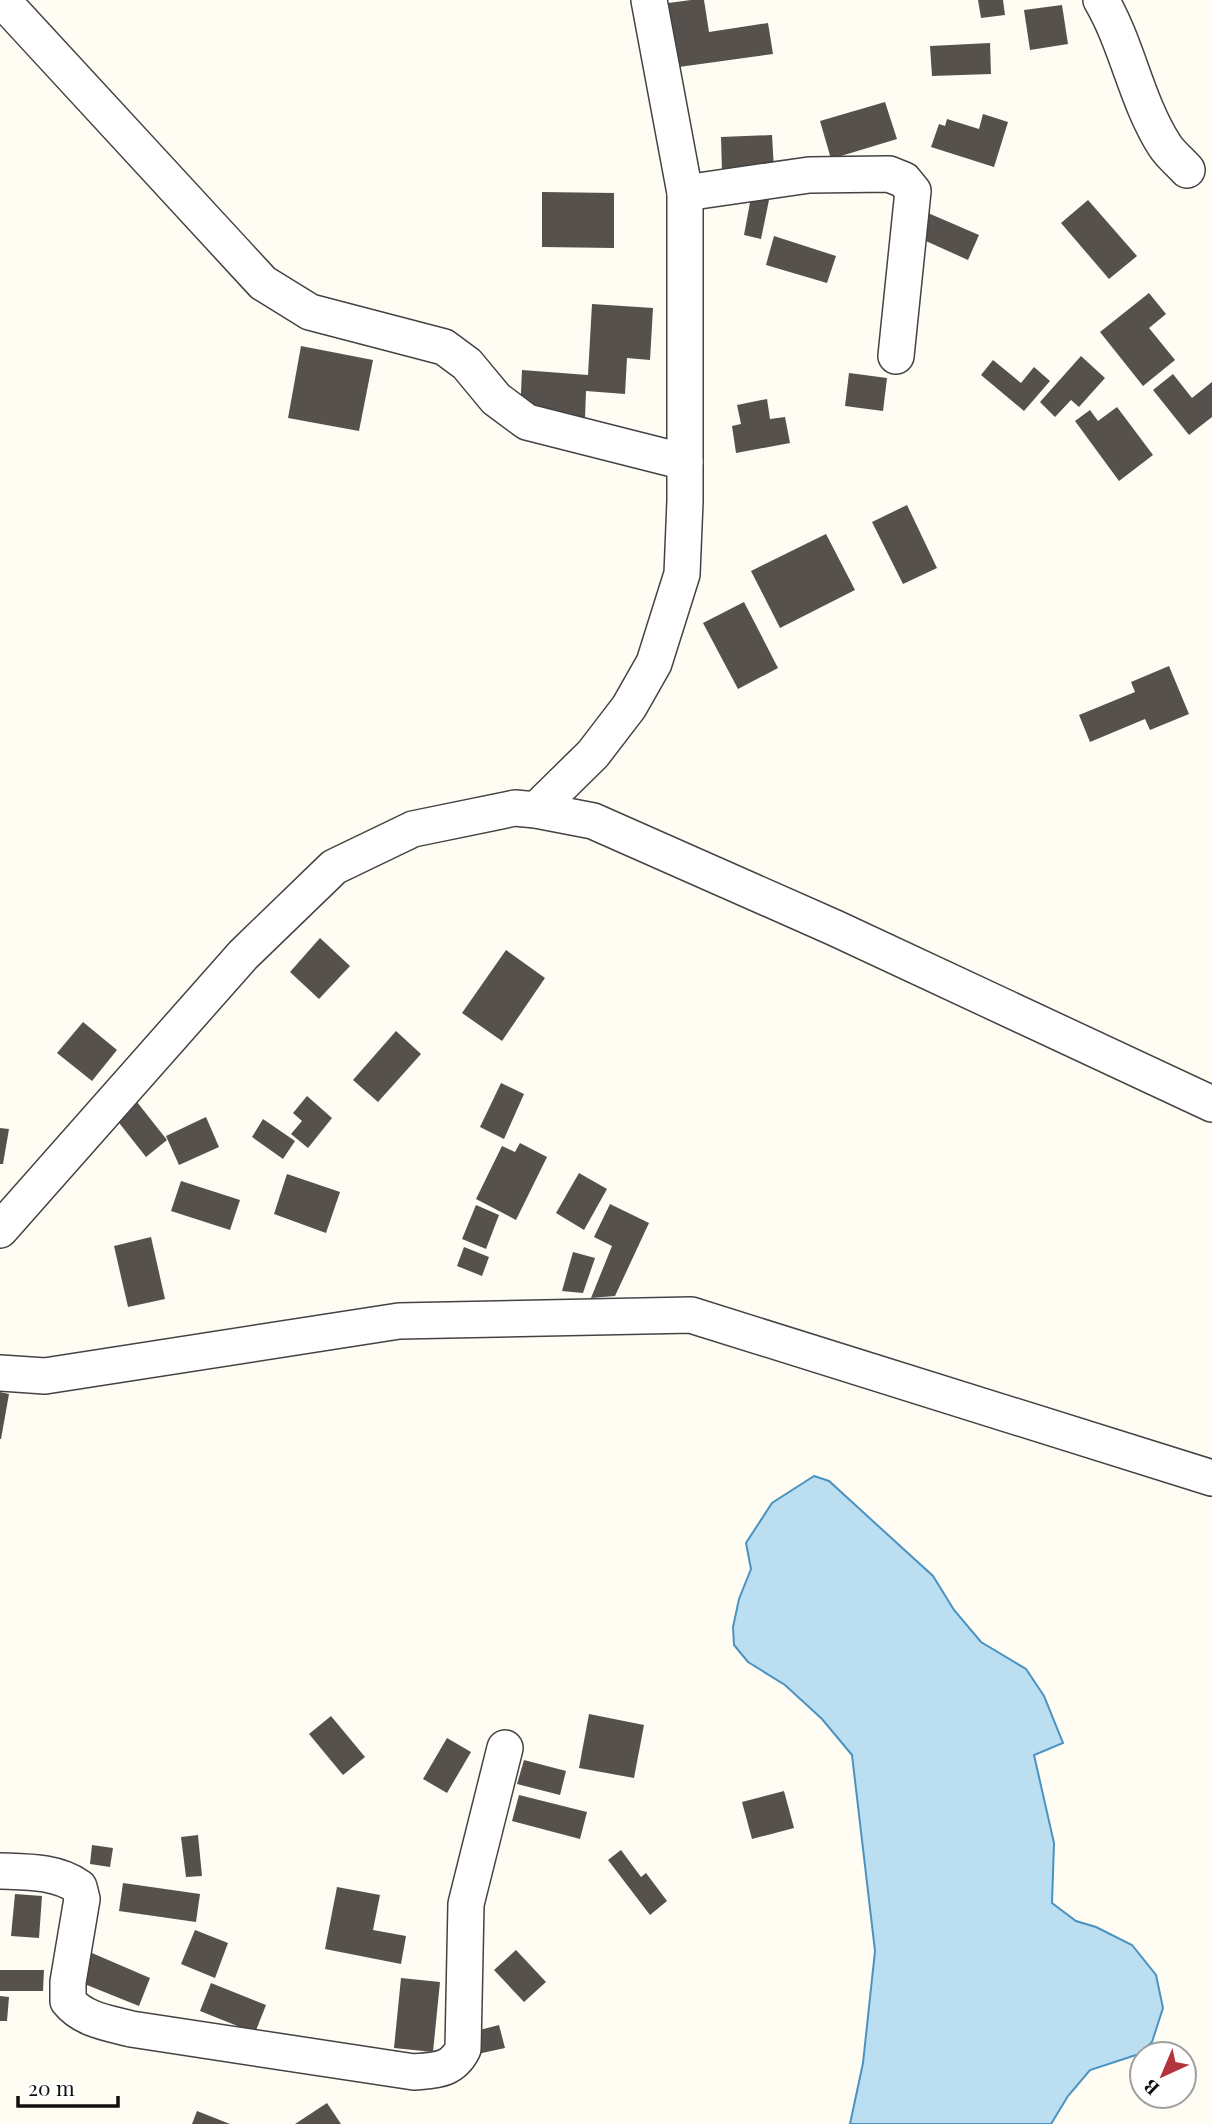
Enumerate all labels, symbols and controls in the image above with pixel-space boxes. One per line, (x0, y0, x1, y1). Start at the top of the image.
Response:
north arrow (1128, 2040, 1198, 2110)
scale bar (18, 2064, 117, 2108)
text: 20 m (28, 2073, 75, 2101)
text: B (1137, 2074, 1164, 2102)

